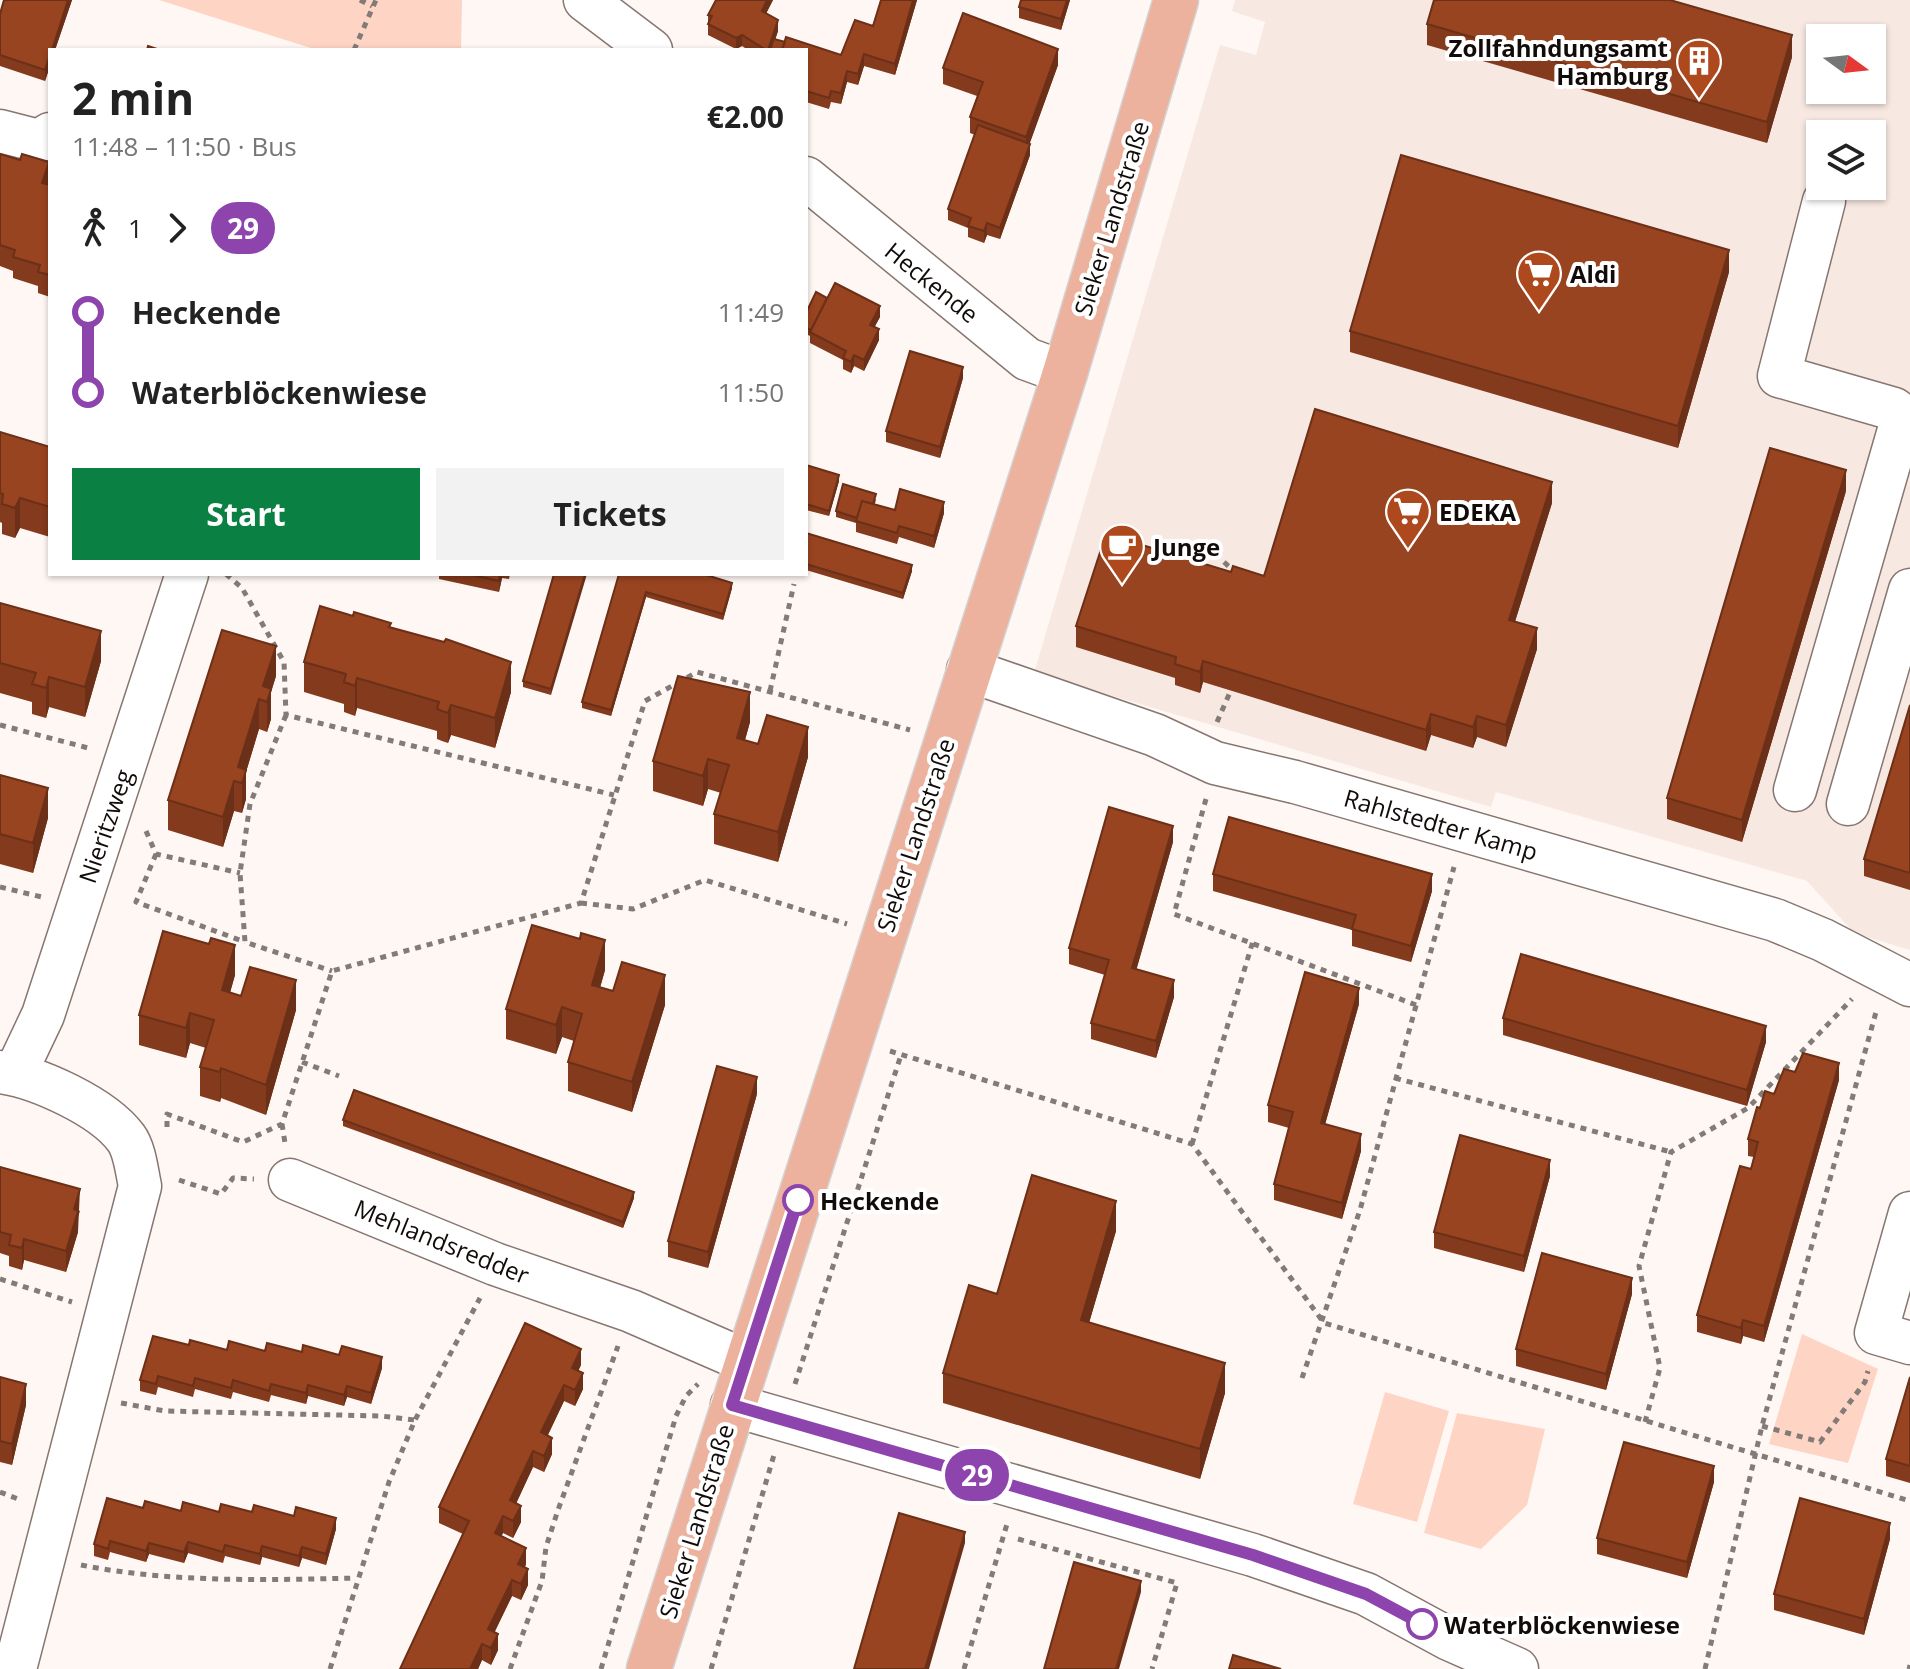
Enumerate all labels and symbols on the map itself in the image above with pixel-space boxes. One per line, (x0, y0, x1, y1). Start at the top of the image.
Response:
north arrow (1806, 24, 1886, 104)
place label: Zollfahndungsamt Hamburg (1449, 31, 1668, 92)
building icon: Zollfahndungsamt Hamburg (1675, 37, 1723, 100)
street label: Sieker Landstraße (1066, 117, 1156, 319)
street label: Heckende (878, 234, 986, 330)
supermarket icon: Aldi (1515, 249, 1563, 312)
place label: Aldi (1570, 257, 1616, 290)
supermarket icon: EDEKA (1384, 487, 1432, 550)
place label: EDEKA (1439, 495, 1517, 528)
cafe icon: Junge (1098, 522, 1146, 585)
place label: Junge (1151, 530, 1220, 563)
street label: Sieker Landstraße (868, 734, 962, 936)
street label: Nieritzweg (70, 765, 140, 887)
street label: Rahlstedter Kamp (1340, 781, 1542, 867)
place label: Heckende (820, 1184, 939, 1217)
marker: Heckende (783, 1185, 813, 1215)
street label: Mehlandsredder (350, 1191, 535, 1291)
street label: Sieker Landstraße (651, 1420, 741, 1622)
line badge: 29 (941, 1449, 1013, 1501)
place label: Waterblöckenwiese (1444, 1608, 1680, 1641)
marker: Waterblöckenwiese (1407, 1609, 1437, 1639)

